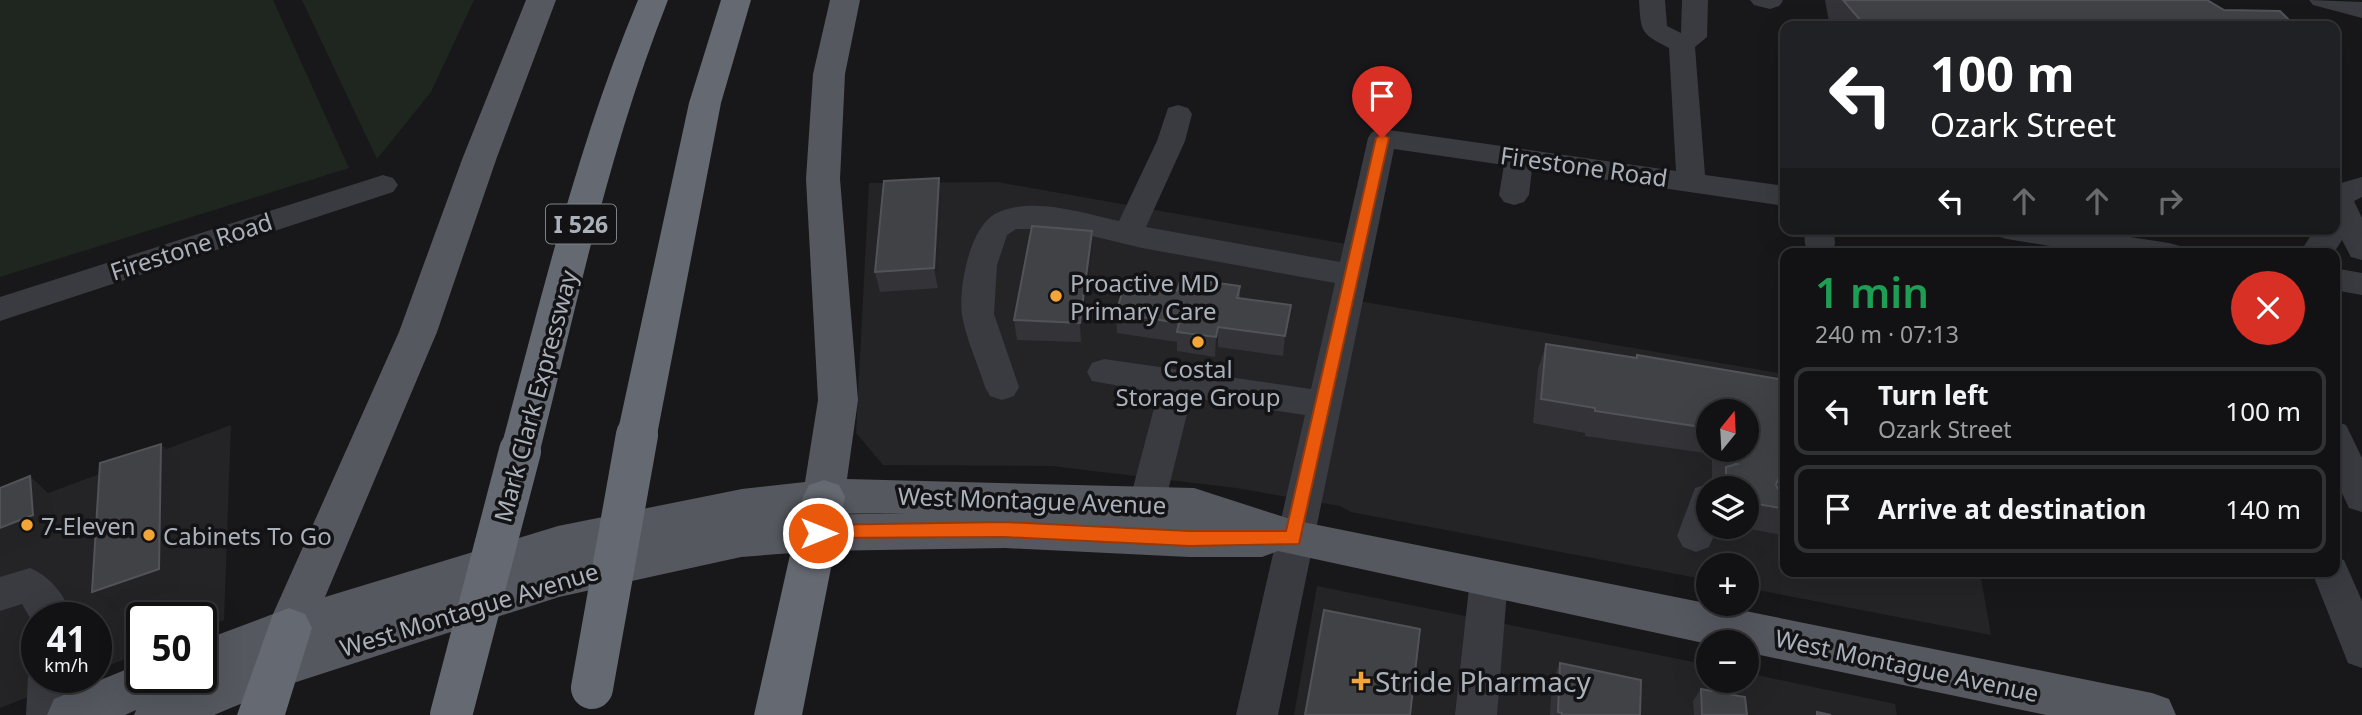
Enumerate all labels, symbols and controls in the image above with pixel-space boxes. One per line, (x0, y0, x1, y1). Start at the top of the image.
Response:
text: 100 m (1930, 40, 2075, 106)
icon: left (1815, 49, 1906, 140)
pin (1352, 66, 1412, 138)
icon: arrive (1363, 77, 1401, 115)
text: Ozark Street (1930, 103, 2116, 146)
street label: Firestone Road (1498, 138, 1670, 194)
icon: left (1932, 182, 1970, 220)
icon: ahead (2005, 182, 2043, 220)
icon: ahead (2078, 182, 2116, 220)
icon: right (2151, 182, 2189, 220)
street label: Firestone Road (106, 204, 276, 288)
road number: I 526 (546, 204, 616, 244)
text: 1 min (1815, 263, 1929, 320)
street label: Mark Clark Expressway (486, 266, 585, 526)
place label: Proactive MD Primary Care (1070, 266, 1220, 327)
button: close (2231, 271, 2305, 345)
marker: Proactive MD Primary Care (1048, 288, 1064, 304)
text: 240 m · 07:13 (1815, 318, 1959, 350)
marker: Costal Storage Group (1190, 334, 1206, 350)
place label: Costal Storage Group (1116, 352, 1280, 413)
text: Turn left (1878, 377, 1989, 413)
icon: left (1819, 392, 1857, 430)
text: 100 m (2225, 393, 2301, 429)
north arrow (1696, 399, 1759, 462)
map controls (1696, 399, 1759, 693)
text: Ozark Street (1878, 413, 2012, 445)
button: layers (1696, 476, 1759, 539)
street label: West Montague Avenue (897, 479, 1167, 521)
icon: arrive (1819, 490, 1857, 528)
text: Arrive at destination (1878, 491, 2147, 527)
text: 140 m (2225, 491, 2301, 527)
position arrow (781, 496, 855, 570)
place label: 7-Eleven (41, 509, 136, 542)
marker: 7-Eleven (19, 517, 35, 533)
place label: Cabinets To Go (163, 519, 332, 552)
marker: Cabinets To Go (141, 527, 157, 543)
button: + (1696, 553, 1759, 616)
street label: West Montague Avenue (336, 554, 602, 664)
speed limit sign: 50 (126, 602, 217, 693)
text: 41 (46, 615, 87, 662)
street label: West Montague Avenue (1772, 621, 2042, 709)
button: − (1696, 630, 1759, 693)
text: km/h (44, 653, 89, 677)
place label: Stride Pharmacy (1375, 662, 1591, 700)
marker: Stride Pharmacy (1353, 673, 1369, 689)

